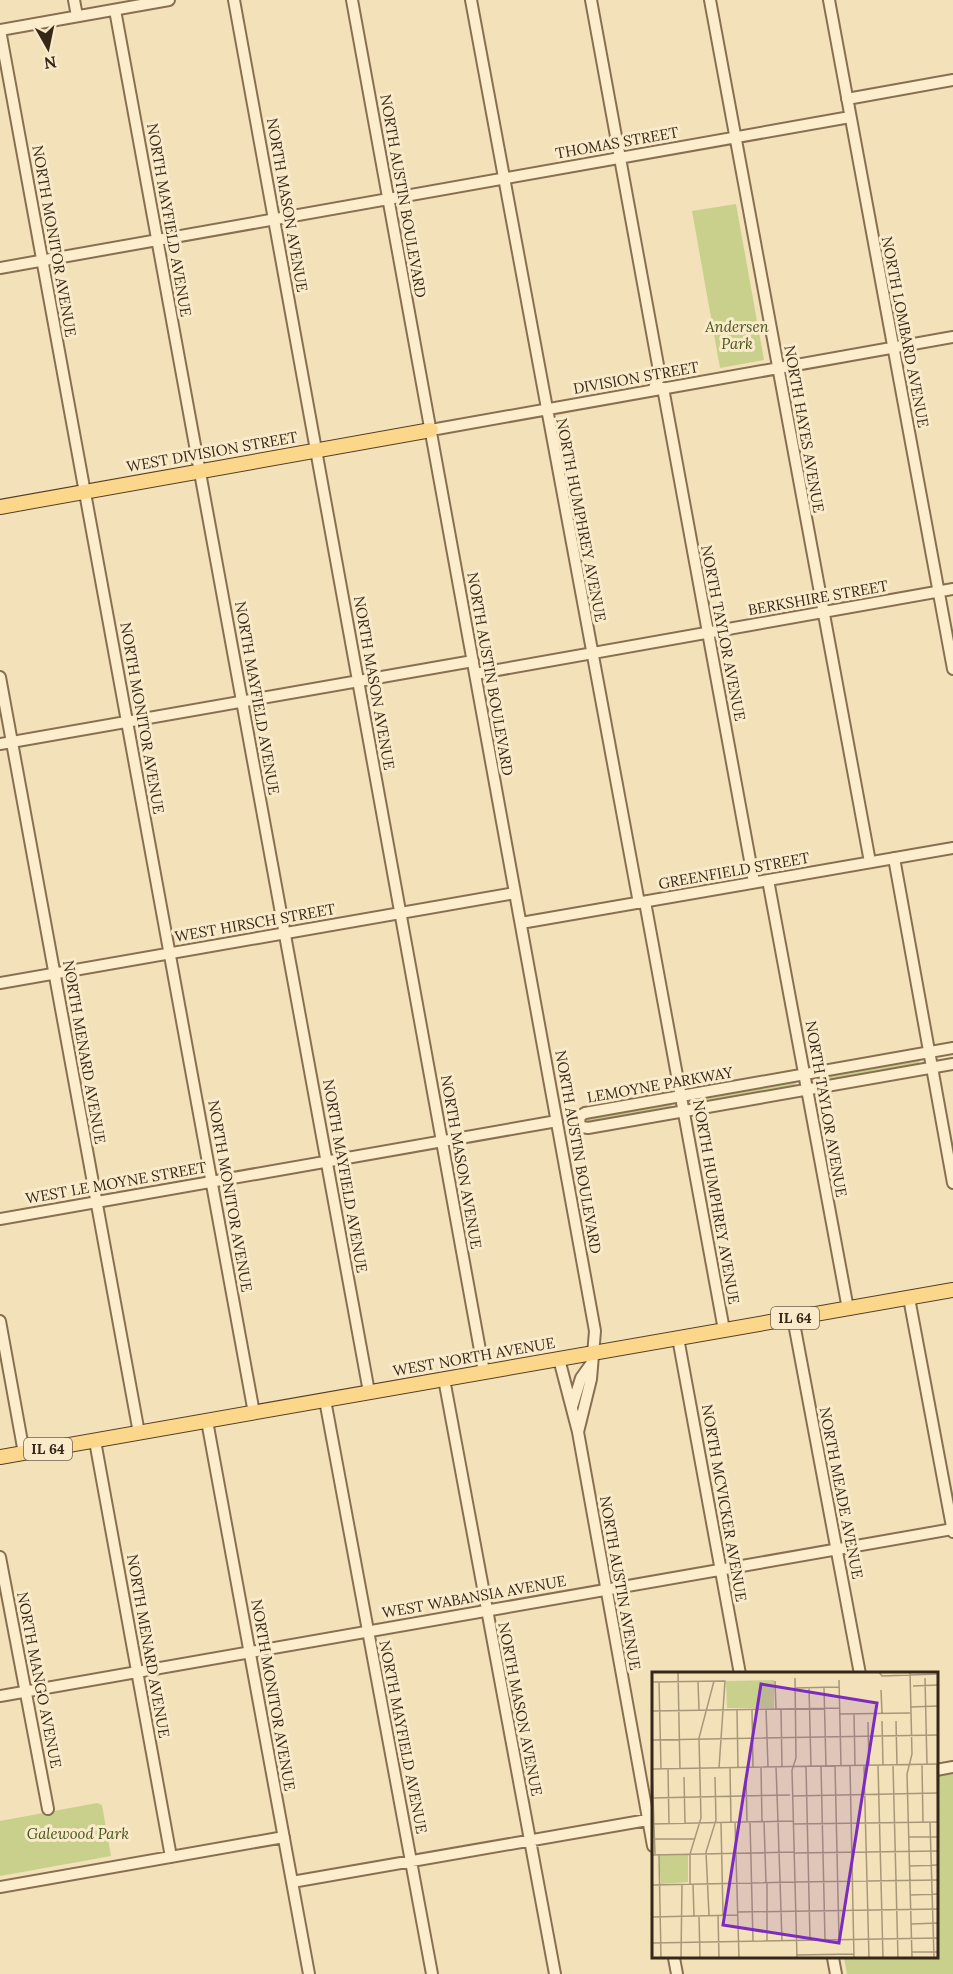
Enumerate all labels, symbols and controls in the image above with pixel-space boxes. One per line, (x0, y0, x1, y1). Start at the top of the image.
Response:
north arrow (18, 18, 78, 78)
text: N (43, 52, 58, 74)
street label: NORTH AUSTIN BOULEVARD (376, 93, 431, 299)
street label: NORTH MASON AVENUE (263, 116, 312, 294)
street label: NORTH MAYFIELD AVENUE (143, 122, 196, 318)
street label: THOMAS STREET (554, 122, 680, 163)
street label: NORTH MONITOR AVENUE (28, 144, 81, 338)
street label: NORTH LOMBARD AVENUE (878, 235, 933, 429)
park label: Andersen Park (704, 317, 770, 353)
street label: NORTH HAYES AVENUE (780, 344, 829, 514)
street label: DIVISION STREET (572, 357, 701, 398)
street label: NORTH HUMPHREY AVENUE (552, 416, 611, 624)
street label: WEST DIVISION STREET (125, 427, 299, 476)
street label: NORTH TAYLOR AVENUE (697, 543, 750, 723)
street label: NORTH AUSTIN BOULEVARD (463, 571, 518, 777)
street label: BERKSHIRE STREET (746, 576, 890, 619)
street label: NORTH MASON AVENUE (350, 594, 399, 772)
street label: NORTH MAYFIELD AVENUE (231, 600, 284, 796)
street label: NORTH MONITOR AVENUE (116, 621, 169, 815)
street label: GREENFIELD STREET (657, 848, 811, 893)
street label: WEST HIRSCH STREET (173, 899, 337, 946)
street label: NORTH MENARD AVENUE (59, 959, 110, 1145)
street label: NORTH TAYLOR AVENUE (802, 1019, 851, 1199)
street label: NORTH AUSTIN BOULEVARD (551, 1049, 606, 1255)
street label: LEMOYNE PARKWAY (585, 1062, 735, 1107)
street label: NORTH MASON AVENUE (437, 1073, 486, 1251)
street label: NORTH MAYFIELD AVENUE (319, 1078, 372, 1274)
street label: NORTH HUMPHREY AVENUE (689, 1098, 744, 1306)
street label: NORTH MONITOR AVENUE (204, 1099, 257, 1293)
street label: WEST LE MOYNE STREET (24, 1157, 208, 1208)
road number: IL 64 (771, 1307, 819, 1329)
street label: WEST NORTH AVENUE (391, 1333, 556, 1380)
street label: NORTH MCVICKER AVENUE (698, 1403, 751, 1603)
street label: NORTH MEADE AVENUE (816, 1405, 867, 1580)
road number: IL 64 (24, 1438, 72, 1460)
street label: NORTH AUSTIN AVENUE (596, 1494, 645, 1672)
street label: NORTH MENARD AVENUE (123, 1553, 174, 1739)
street label: WEST WABANSIA AVENUE (380, 1571, 567, 1622)
street label: NORTH MANGO AVENUE (13, 1590, 66, 1770)
street label: NORTH MONITOR AVENUE (247, 1598, 300, 1792)
street label: NORTH MASON AVENUE (494, 1620, 547, 1797)
street label: NORTH MAYFIELD AVENUE (375, 1639, 432, 1835)
inset map (652, 1672, 938, 1959)
park label: Galewood Park (27, 1824, 129, 1843)

